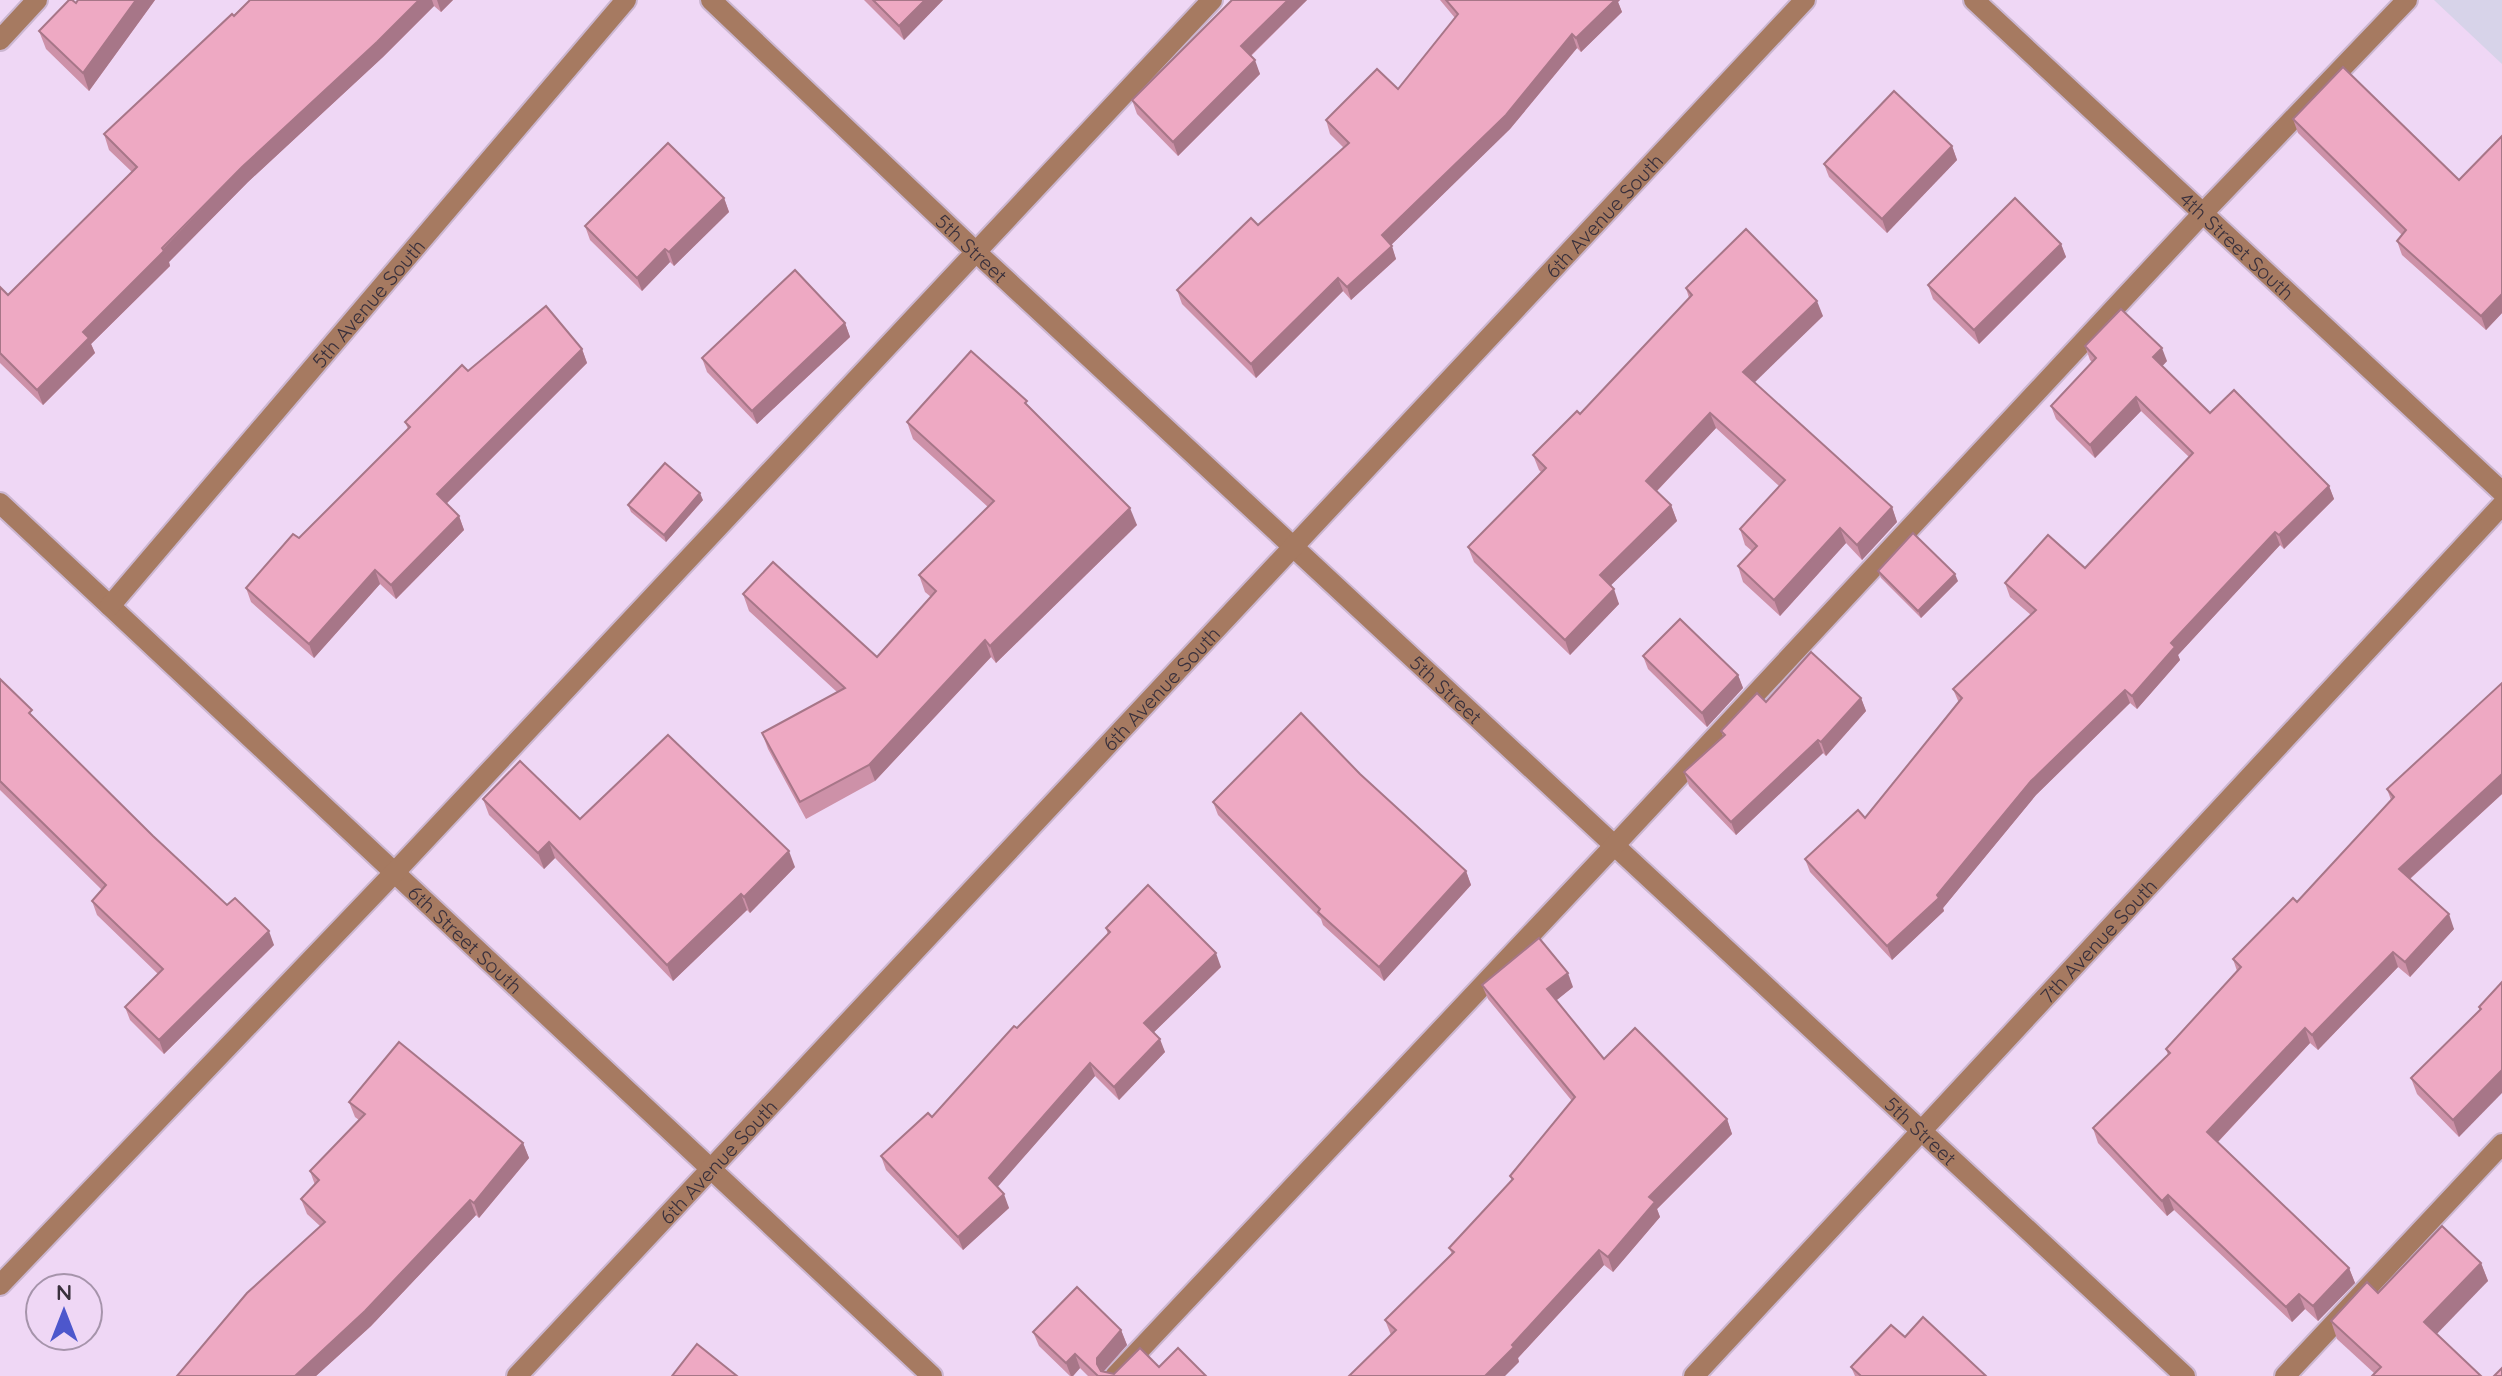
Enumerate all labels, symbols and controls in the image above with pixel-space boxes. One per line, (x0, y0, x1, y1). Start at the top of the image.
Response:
street label: 6th Avenue South (1539, 148, 1668, 283)
street label: 4th Street South (2175, 186, 2300, 305)
street label: 5th Street (931, 208, 1013, 288)
street label: 5th Avenue South (306, 233, 430, 372)
street label: 6th Avenue South (1097, 621, 1225, 756)
street label: 5th Street (1405, 650, 1488, 729)
street label: 7th Avenue South (2034, 873, 2162, 1008)
street label: 6th Street South (403, 880, 528, 999)
street label: 5th Street (1880, 1091, 1962, 1170)
street label: 6th Avenue South (654, 1094, 782, 1229)
north arrow (24, 1272, 104, 1352)
text: N (56, 1278, 72, 1306)

